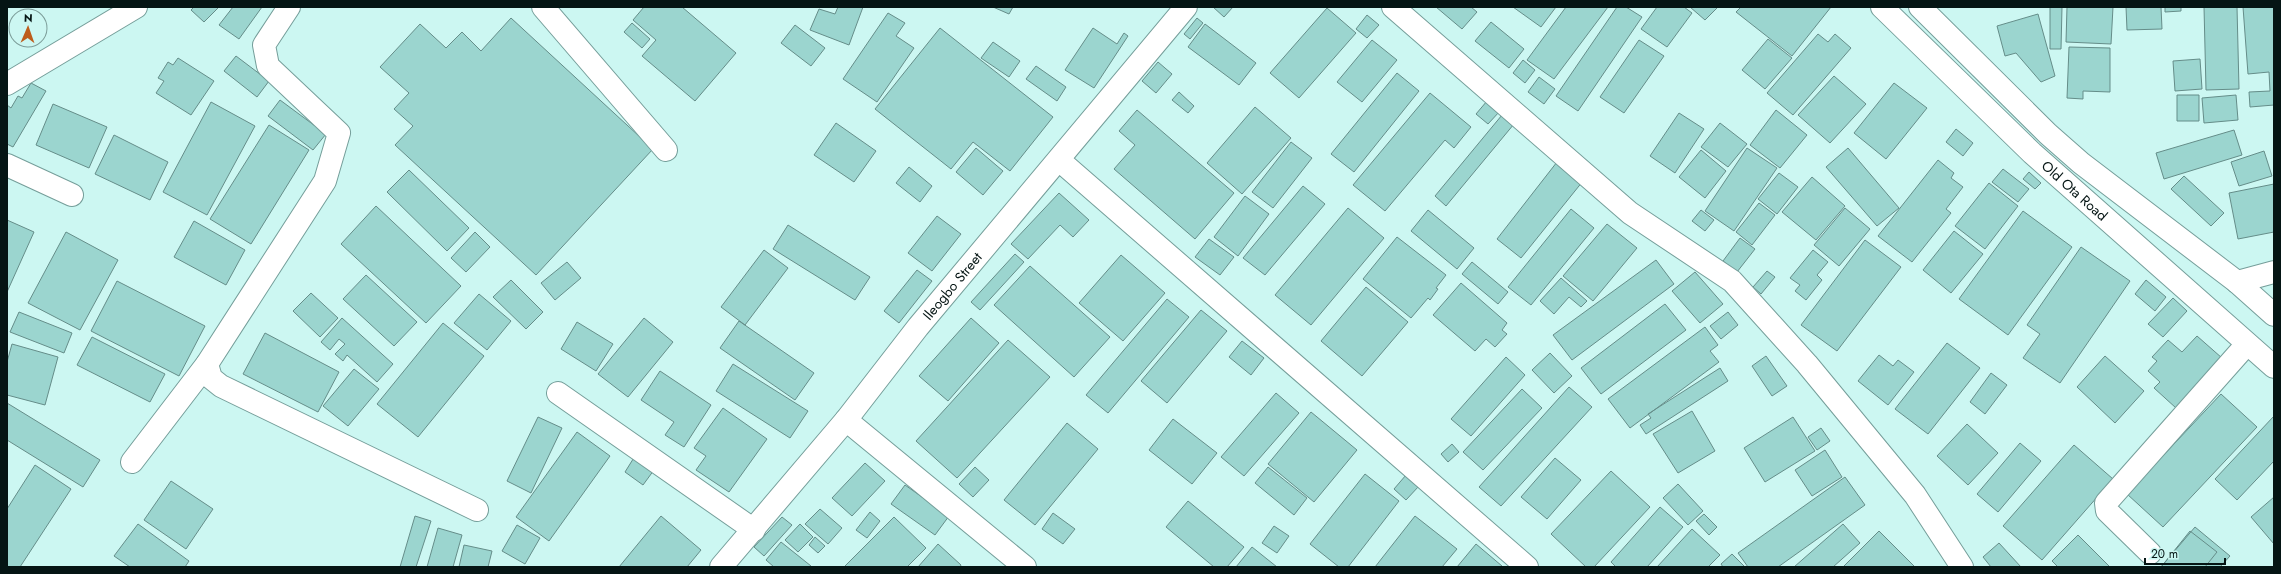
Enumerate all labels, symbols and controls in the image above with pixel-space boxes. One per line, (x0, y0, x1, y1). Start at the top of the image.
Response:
north arrow (8, 8, 48, 48)
text: N (24, 10, 33, 26)
street label: Old Ota Road (2037, 156, 2112, 225)
street label: Ileogbo Street (918, 247, 987, 324)
scale bar (2145, 540, 2225, 566)
text: 20 m (2151, 545, 2178, 563)

